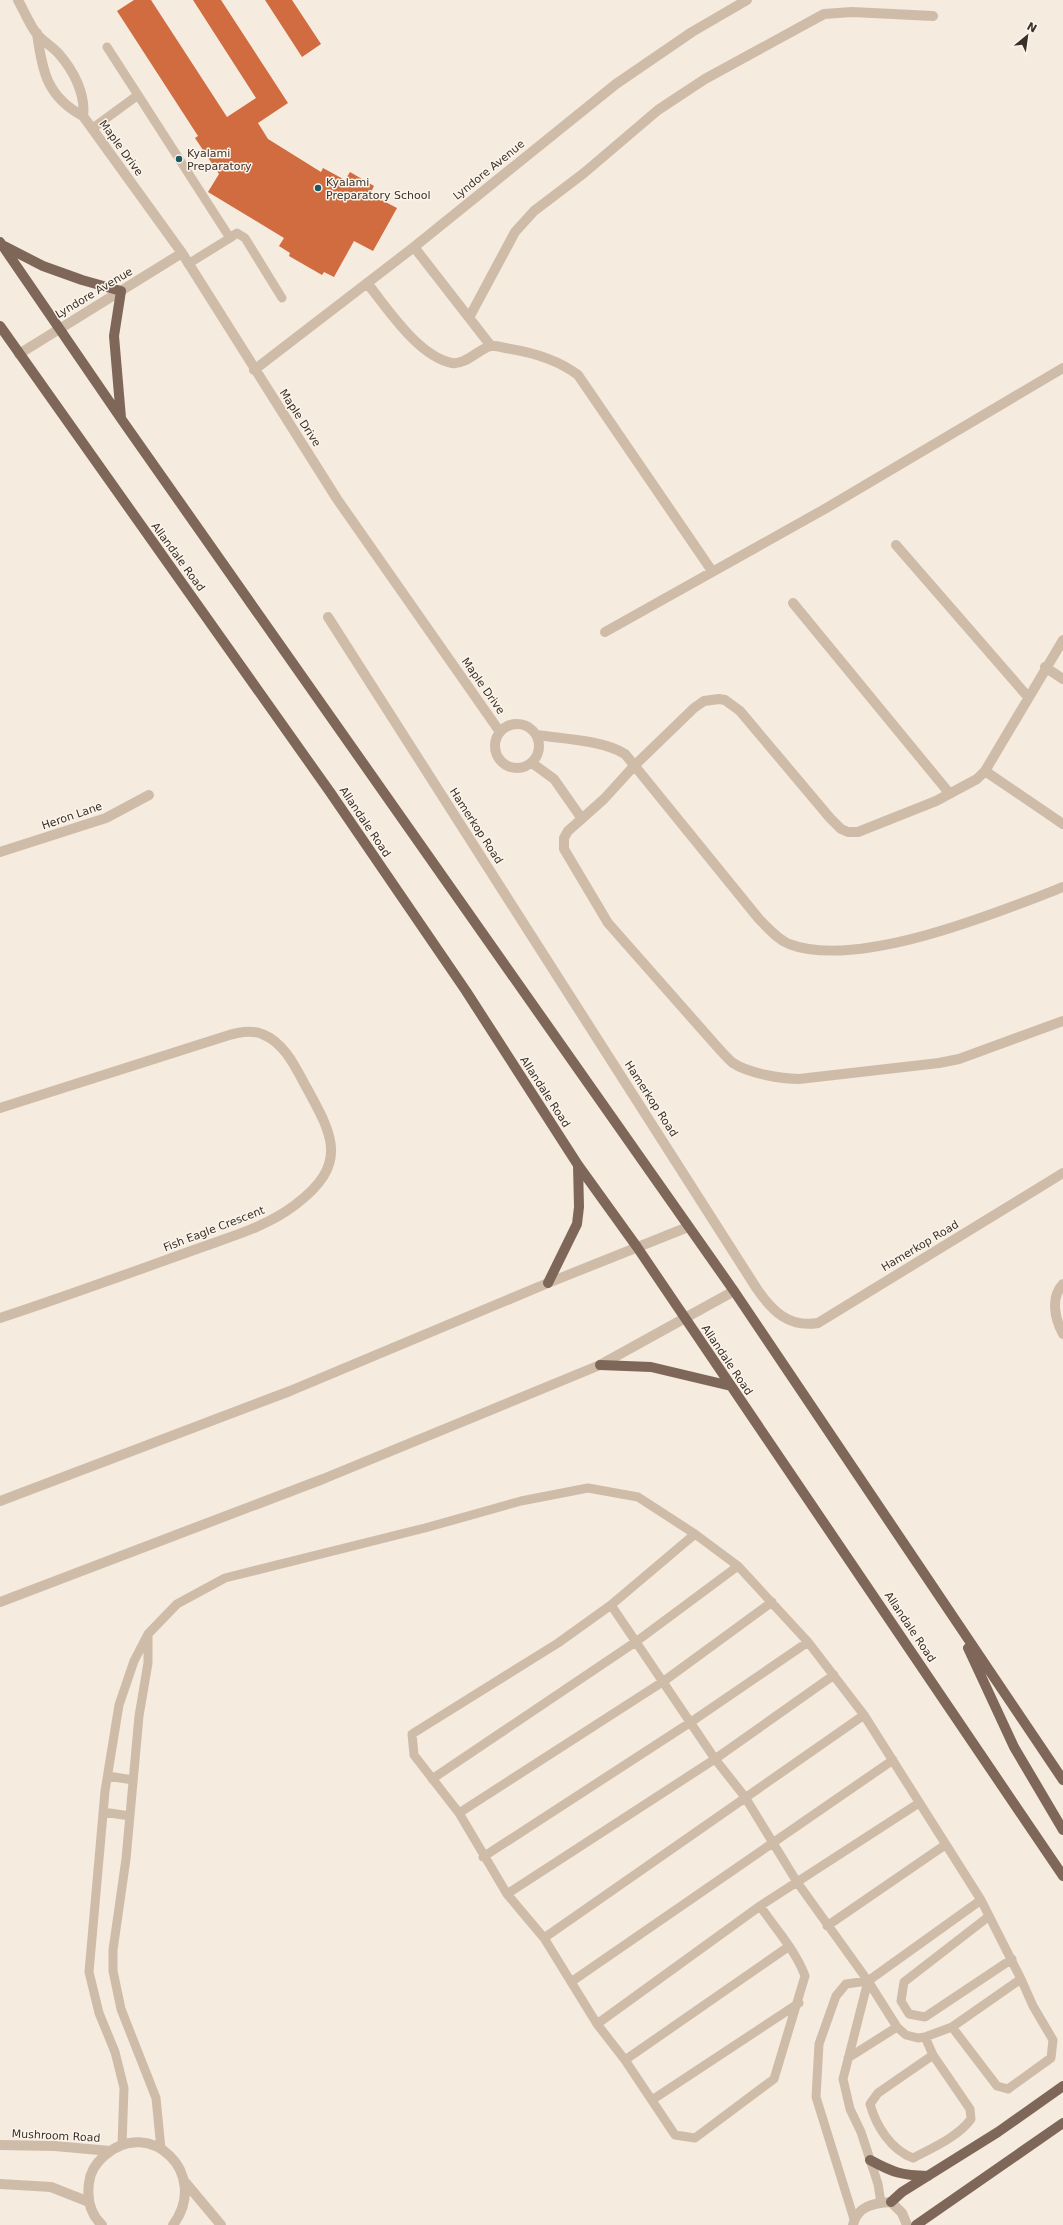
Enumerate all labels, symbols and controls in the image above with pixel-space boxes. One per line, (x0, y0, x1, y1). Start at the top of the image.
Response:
north arrow (1007, 16, 1047, 56)
text: N (1024, 20, 1039, 36)
street label: Maple Drive (96, 118, 146, 179)
street label: Lyndore Avenue (451, 137, 527, 203)
place label: Kyalami Preparatory (187, 147, 252, 173)
marker: Kyalami Preparatory (174, 154, 184, 164)
place label: Kyalami Preparatory School (326, 176, 431, 202)
marker: Kyalami Preparatory School (313, 183, 323, 193)
street label: Lyndore Avenue (53, 265, 135, 321)
street label: Maple Drive (277, 387, 324, 449)
street label: Allandale Road (149, 520, 207, 594)
street label: Maple Drive (459, 655, 507, 717)
street label: Allandale Road (337, 784, 393, 860)
street label: Hamerkop Road (447, 786, 505, 866)
street label: Heron Lane (40, 800, 104, 832)
street label: Allandale Road (517, 1054, 573, 1130)
street label: Hamerkop Road (622, 1059, 680, 1139)
street label: Fish Eagle Crescent (162, 1203, 267, 1254)
street label: Hamerkop Road (879, 1218, 961, 1274)
street label: Allandale Road (699, 1322, 755, 1398)
street label: Allandale Road (882, 1589, 938, 1665)
street label: Mushroom Road (11, 2127, 101, 2145)

